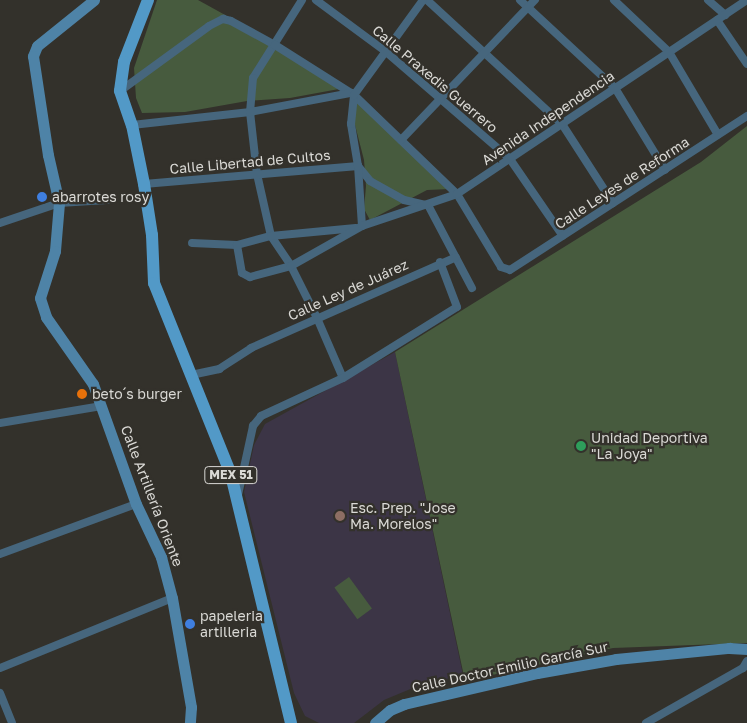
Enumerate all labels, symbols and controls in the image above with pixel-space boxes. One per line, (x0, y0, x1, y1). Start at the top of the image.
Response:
street label: Calle Praxedis Guerrero (369, 22, 501, 136)
street label: Avenida Independencia (479, 67, 617, 169)
street label: Calle Leyes de Reforma (552, 133, 692, 233)
street label: Calle Libertad de Cultos (169, 147, 331, 177)
place label: abarrotes rosy (52, 189, 149, 205)
marker: abarrotes rosy (36, 191, 48, 203)
street label: Calle Ley de Juárez (285, 256, 411, 324)
place label: beto´s burger (92, 386, 182, 402)
marker: beto´s burger (76, 388, 88, 400)
street label: Calle Artillería Oriente (117, 423, 187, 569)
place label: Unidad Deportiva "La Joya" (591, 430, 708, 462)
marker: Unidad Deportiva "La Joya" (575, 440, 587, 452)
road number: MEX 51 (204, 466, 258, 484)
place label: Esc. Prep. "Jose Ma. Morelos" (350, 500, 456, 532)
marker: Esc. Prep. "Jose Ma. Morelos" (334, 510, 346, 522)
place label: papeleria artilleria (200, 608, 263, 640)
marker: papeleria artilleria (184, 618, 196, 630)
street label: Calle Doctor Emilio García Sur (410, 638, 610, 696)

